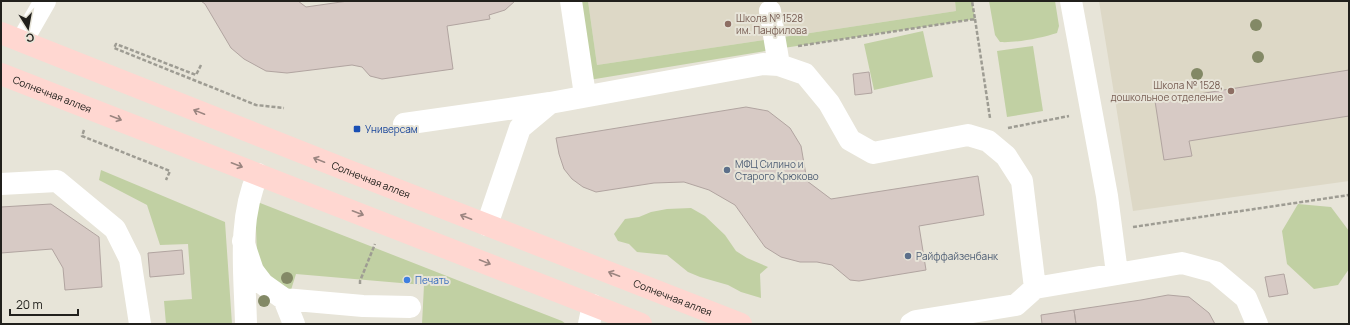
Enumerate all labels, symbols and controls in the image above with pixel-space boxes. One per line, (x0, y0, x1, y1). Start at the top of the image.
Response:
north arrow (8, 8, 48, 48)
place label: Школа № 1528 им. Панфилова (736, 11, 807, 37)
marker: Школа № 1528 им. Панфилова (723, 19, 733, 29)
text: С (25, 30, 35, 46)
street label: Солнечная аллея (11, 72, 94, 116)
place label: Школа № 1528, дошкольное отделение (1110, 78, 1223, 104)
marker: Школа № 1528, дошкольное отделение (1226, 86, 1236, 96)
one-way arrow (193, 107, 205, 115)
one-way arrow (109, 115, 121, 123)
place label: Универсам (365, 122, 418, 136)
marker: Универсам (352, 124, 362, 134)
one-way arrow (314, 155, 326, 163)
place label: МФЦ Силино и Старого Крюково (735, 157, 819, 183)
street label: Солнечная аллея (330, 158, 412, 201)
one-way arrow (230, 162, 242, 170)
marker: МФЦ Силино и Старого Крюково (722, 165, 732, 175)
one-way arrow (351, 210, 363, 218)
one-way arrow (461, 213, 473, 221)
place label: Райффайзенбанк (916, 249, 999, 263)
marker: Райффайзенбанк (903, 251, 913, 261)
one-way arrow (479, 259, 491, 267)
one-way arrow (608, 270, 620, 278)
place label: Печать (415, 273, 449, 287)
marker: Печать (402, 275, 412, 285)
street label: Солнечная аллея (631, 276, 714, 319)
scale bar (10, 291, 78, 317)
text: 20 m (16, 296, 43, 313)

